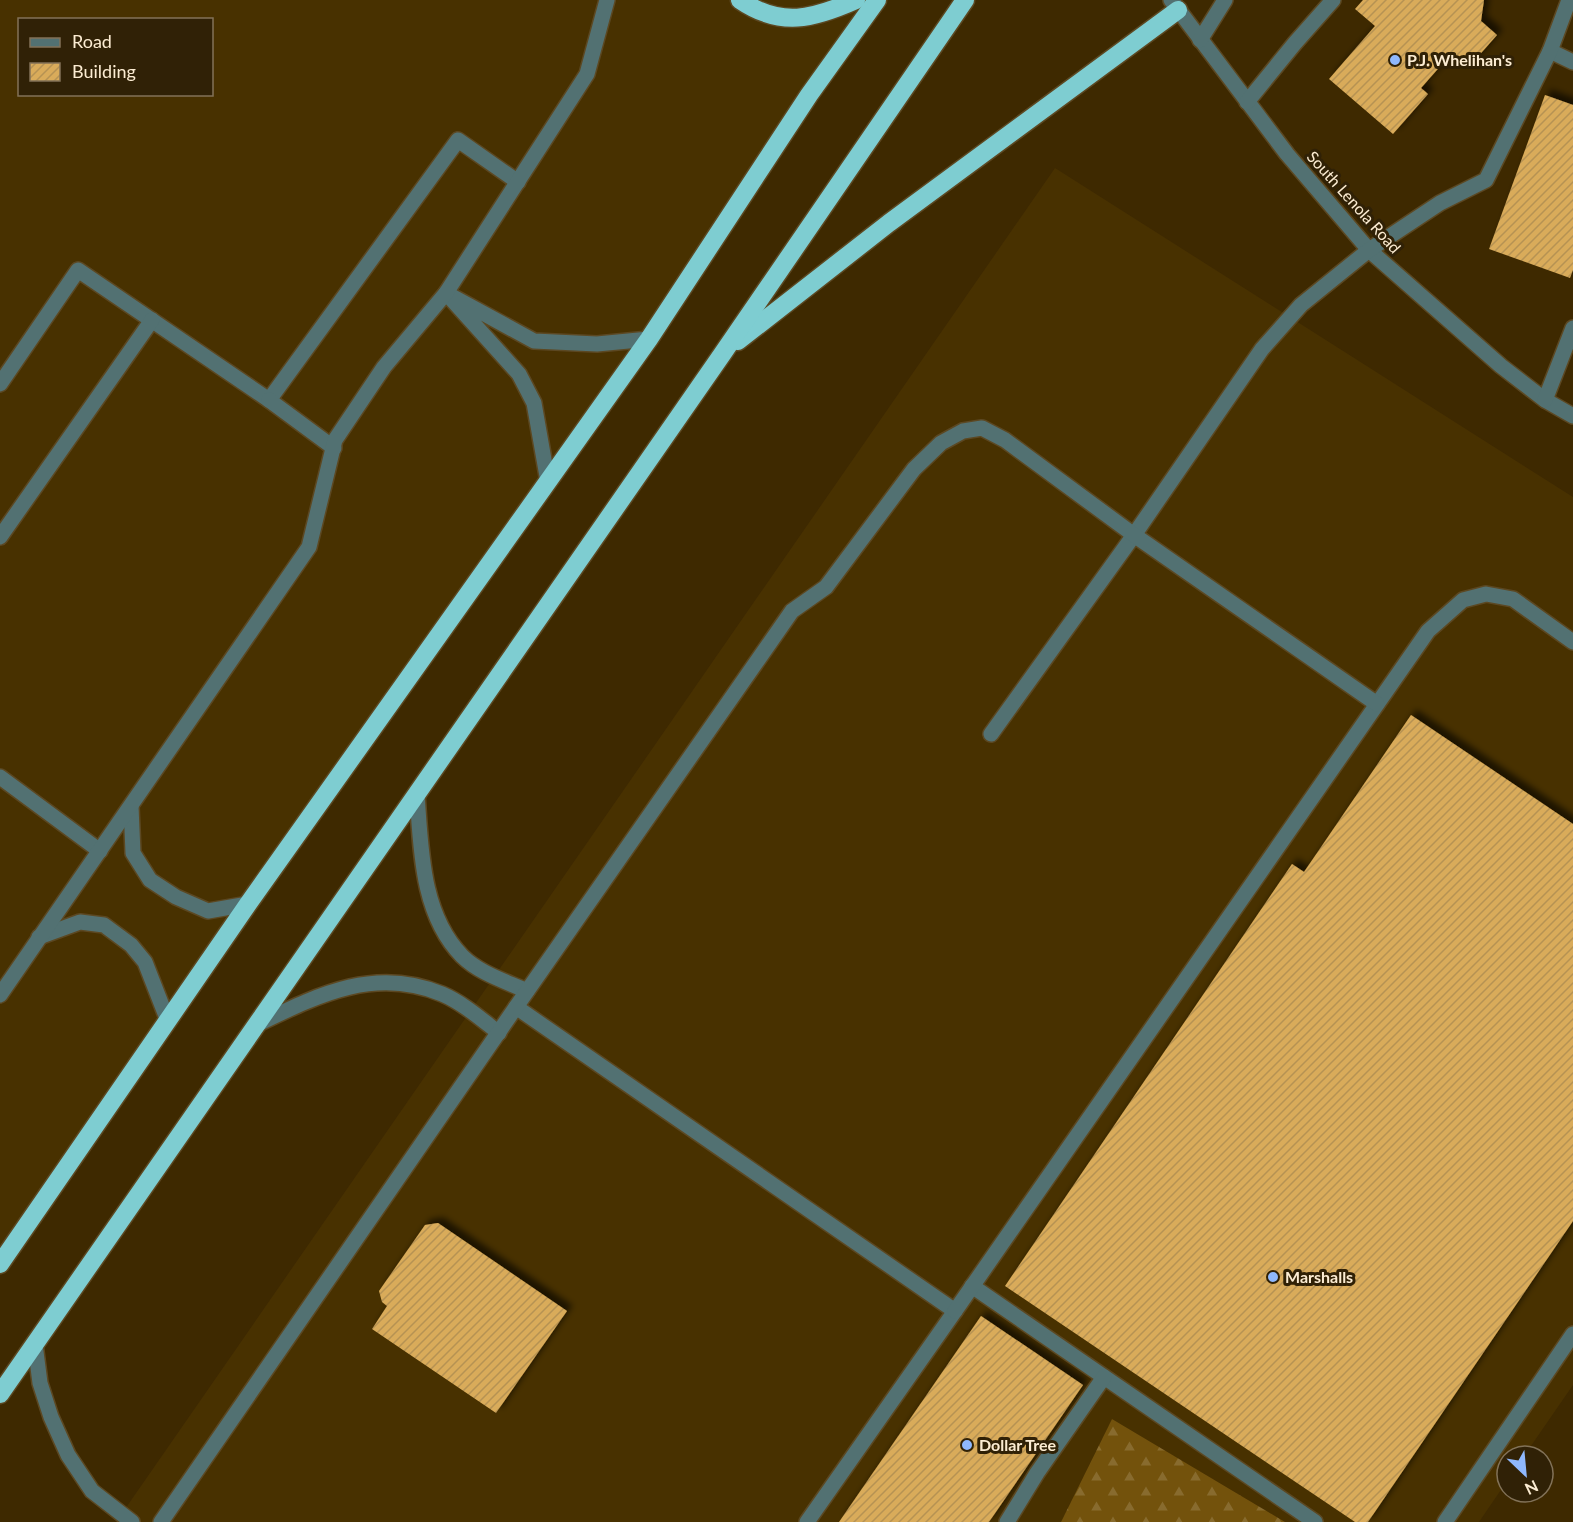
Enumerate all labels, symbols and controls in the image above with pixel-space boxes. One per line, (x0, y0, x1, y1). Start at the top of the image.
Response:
legend (18, 18, 213, 96)
text: Road (72, 30, 112, 52)
place label: P.J. Whelihan's (1407, 50, 1512, 69)
marker: P.J. Whelihan's (1388, 53, 1402, 67)
text: Building (72, 60, 136, 82)
street label: South Lenola Road (1304, 147, 1405, 257)
place label: Marshalls (1285, 1267, 1353, 1286)
marker: Marshalls (1266, 1270, 1280, 1284)
place label: Dollar Tree (979, 1435, 1057, 1454)
marker: Dollar Tree (960, 1438, 974, 1452)
north arrow (1495, 1444, 1555, 1504)
text: N (1522, 1477, 1541, 1499)

